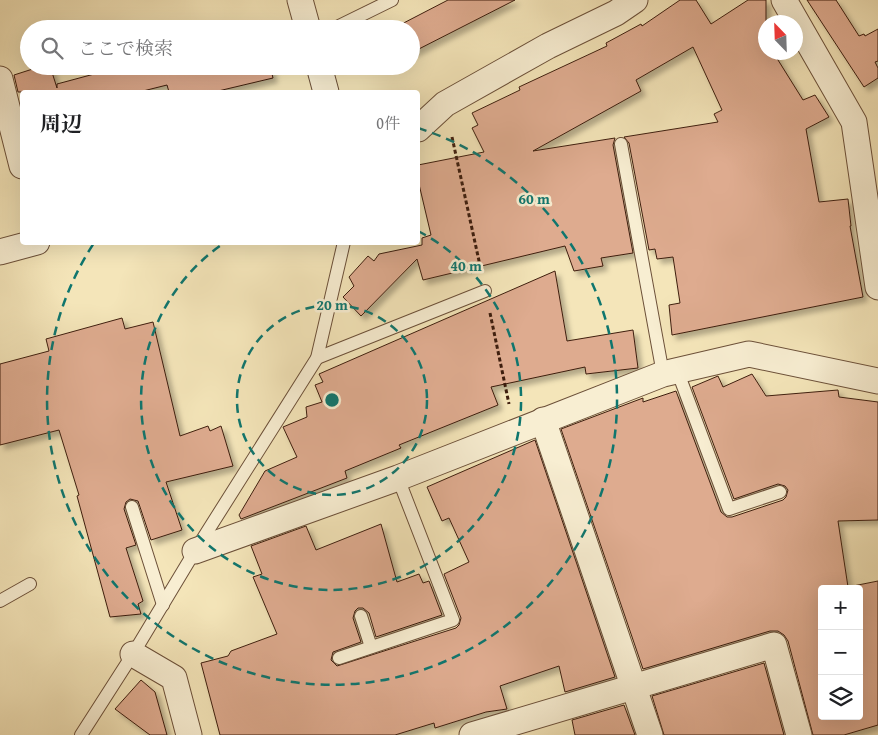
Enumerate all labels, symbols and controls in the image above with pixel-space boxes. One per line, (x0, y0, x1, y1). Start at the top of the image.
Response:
north arrow (758, 15, 803, 60)
search box (20, 20, 420, 75)
icon: search (38, 34, 66, 62)
text: ここで検索 (78, 34, 173, 62)
text: 周辺 (40, 108, 82, 139)
text: 0件 (376, 111, 400, 135)
text: 60 m (518, 188, 550, 209)
text: 40 m (450, 255, 482, 276)
text: 20 m (316, 294, 348, 315)
centre of rings (323, 391, 341, 409)
map controls (818, 585, 863, 720)
button: + (818, 585, 863, 630)
button: − (818, 630, 863, 675)
button: layers (818, 675, 863, 720)

